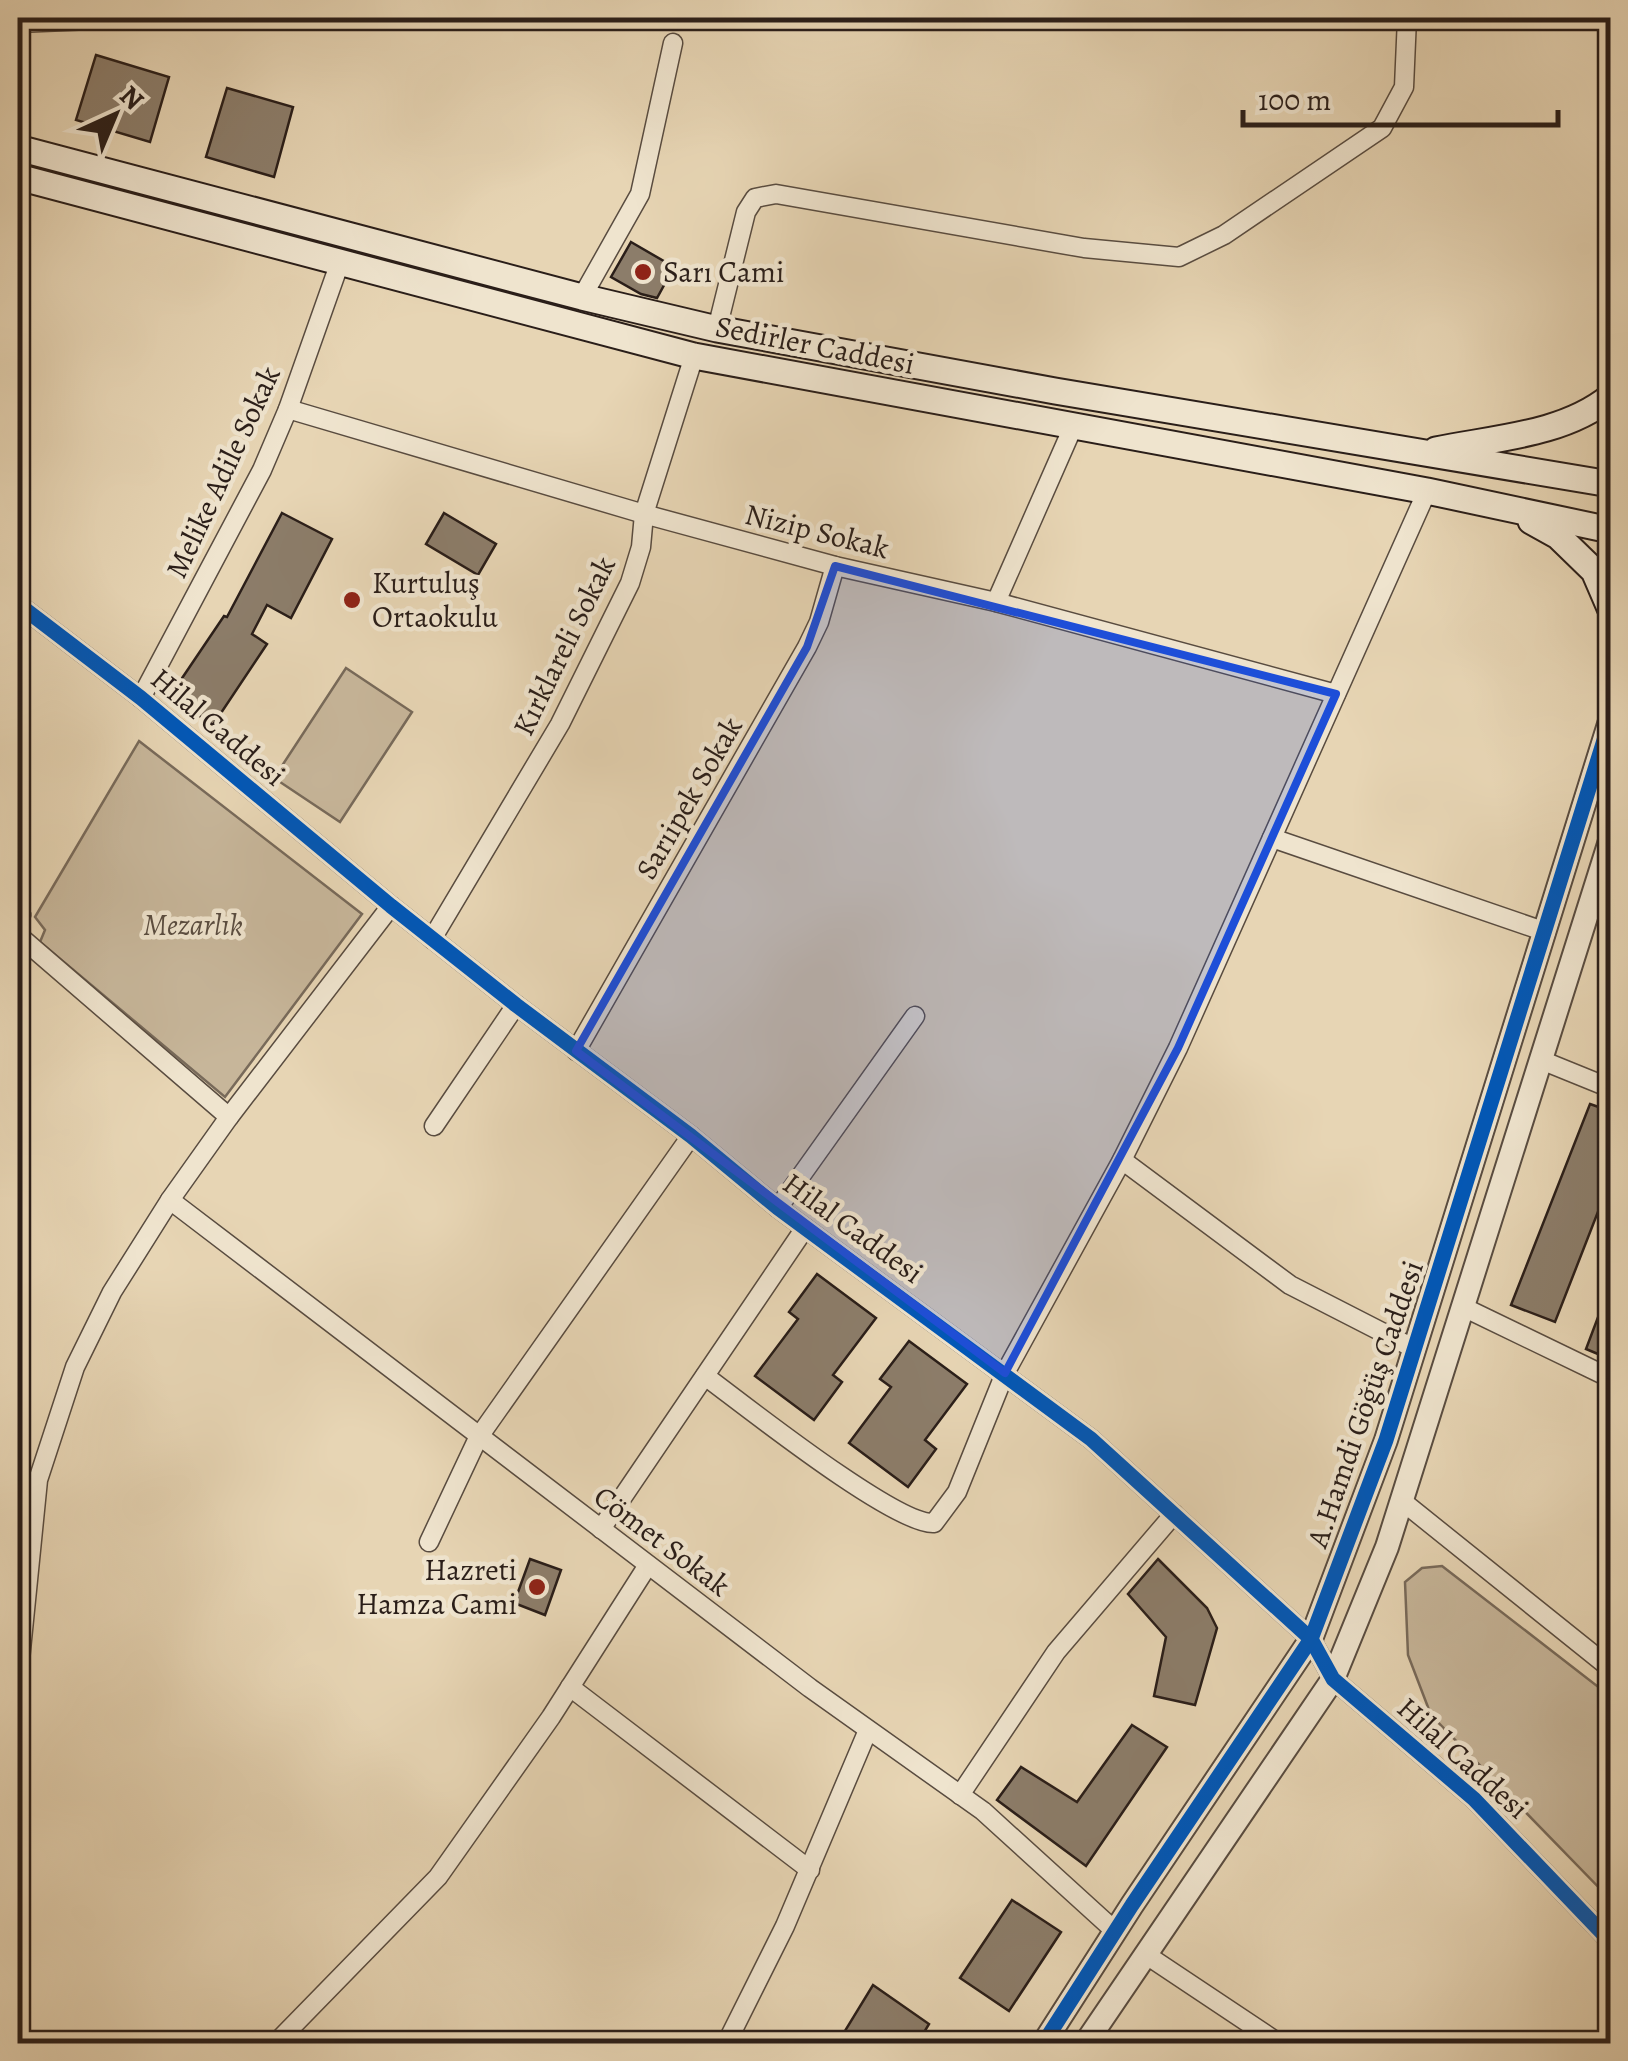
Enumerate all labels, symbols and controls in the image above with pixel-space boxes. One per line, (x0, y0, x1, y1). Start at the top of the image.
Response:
north arrow (65, 65, 165, 165)
scale bar (1243, 65, 1558, 127)
text: N (111, 77, 152, 118)
text: 100 m (1258, 80, 1331, 120)
place label: Sarı Cami (663, 252, 784, 292)
marker: Sarı Cami (632, 261, 654, 283)
street label: Sedirler Caddesi (712, 306, 918, 384)
street label: Melike Adile Sokak (156, 359, 290, 584)
street label: Nizip Sokak (741, 494, 893, 568)
street label: Kırklareli Sokak (503, 550, 625, 742)
place label: Kurtuluş Ortaokulu (372, 563, 499, 637)
marker: Kurtuluş Ortaokulu (341, 589, 363, 611)
street label: Hilal Caddesi (142, 659, 294, 795)
street label: Sarıipek Sokak (626, 709, 752, 886)
park label: Mezarlık (143, 905, 243, 945)
street label: Hilal Caddesi (775, 1164, 931, 1292)
street label: A.Hamdi Göğüş Caddesi (1297, 1255, 1433, 1554)
street label: Cömet Sokak (586, 1477, 738, 1605)
place label: Hazreti Hamza Cami (356, 1550, 517, 1624)
marker: Hazreti Hamza Cami (526, 1576, 548, 1598)
street label: Hilal Caddesi (1389, 1688, 1537, 1828)

